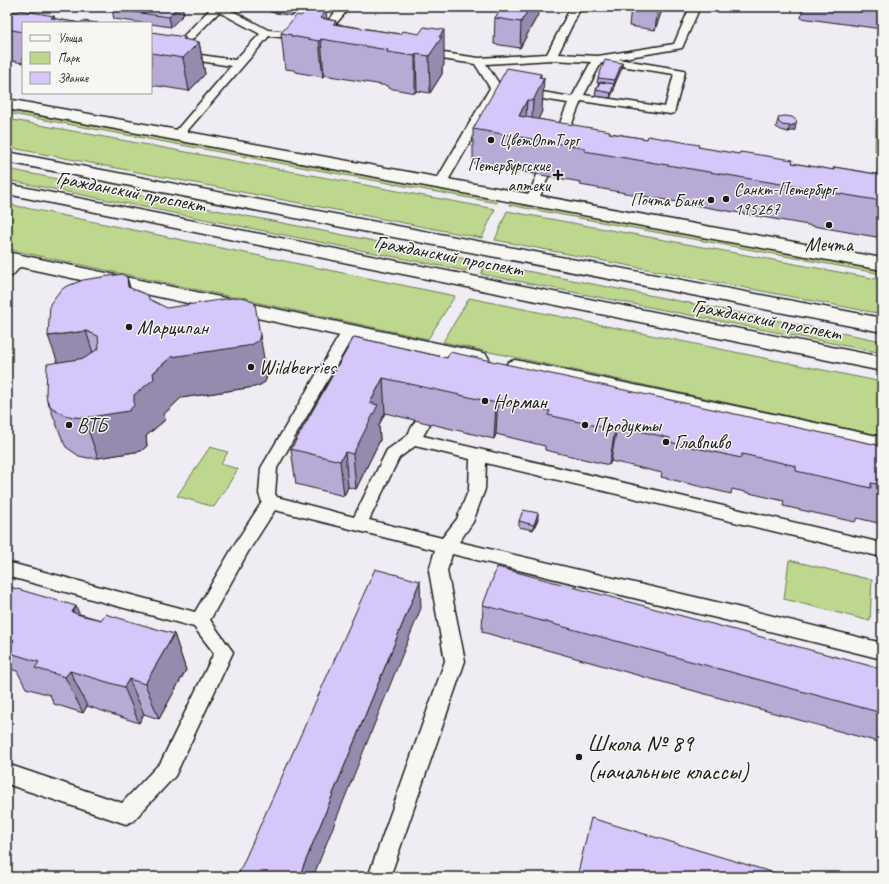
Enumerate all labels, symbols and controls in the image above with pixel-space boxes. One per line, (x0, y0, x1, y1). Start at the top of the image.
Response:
legend (22, 22, 152, 94)
text: Улица (58, 30, 83, 46)
text: Парк (58, 50, 81, 66)
text: Здание (58, 70, 89, 86)
place label: ЦветОптТорг (499, 130, 582, 151)
marker: ЦветОптТорг (486, 135, 496, 145)
place label: Петербургские аптеки (468, 155, 552, 196)
street label: Гражданский проспект (54, 165, 209, 218)
marker: Петербургские аптеки (553, 170, 563, 180)
place label: Санкт-Петербург 195267 (734, 179, 838, 220)
place label: Почта Банк (631, 190, 705, 211)
marker: Санкт-Петербург 195267 (721, 194, 731, 204)
marker: Почта Банк (706, 195, 716, 205)
marker: Мечта (824, 220, 834, 230)
street label: Гражданский проспект (372, 229, 527, 282)
place label: Мечта (805, 232, 855, 257)
street label: Гражданский проспект (690, 293, 845, 346)
place label: Марципан (137, 315, 210, 340)
marker: Марципан (124, 322, 134, 332)
place label: Wildberries (259, 355, 338, 380)
marker: Wildberries (246, 362, 256, 372)
place label: Норман (493, 389, 549, 414)
marker: Норман (480, 396, 490, 406)
place label: ВТБ (77, 413, 109, 438)
place label: Продукты (593, 413, 662, 438)
marker: ВТБ (64, 420, 74, 430)
marker: Продукты (580, 420, 590, 430)
place label: Главпиво (674, 430, 731, 455)
marker: Главпиво (661, 437, 671, 447)
place label: Школа № 89 (начальные классы) (587, 728, 749, 786)
marker: Школа № 89 (начальные классы) (574, 752, 584, 762)

